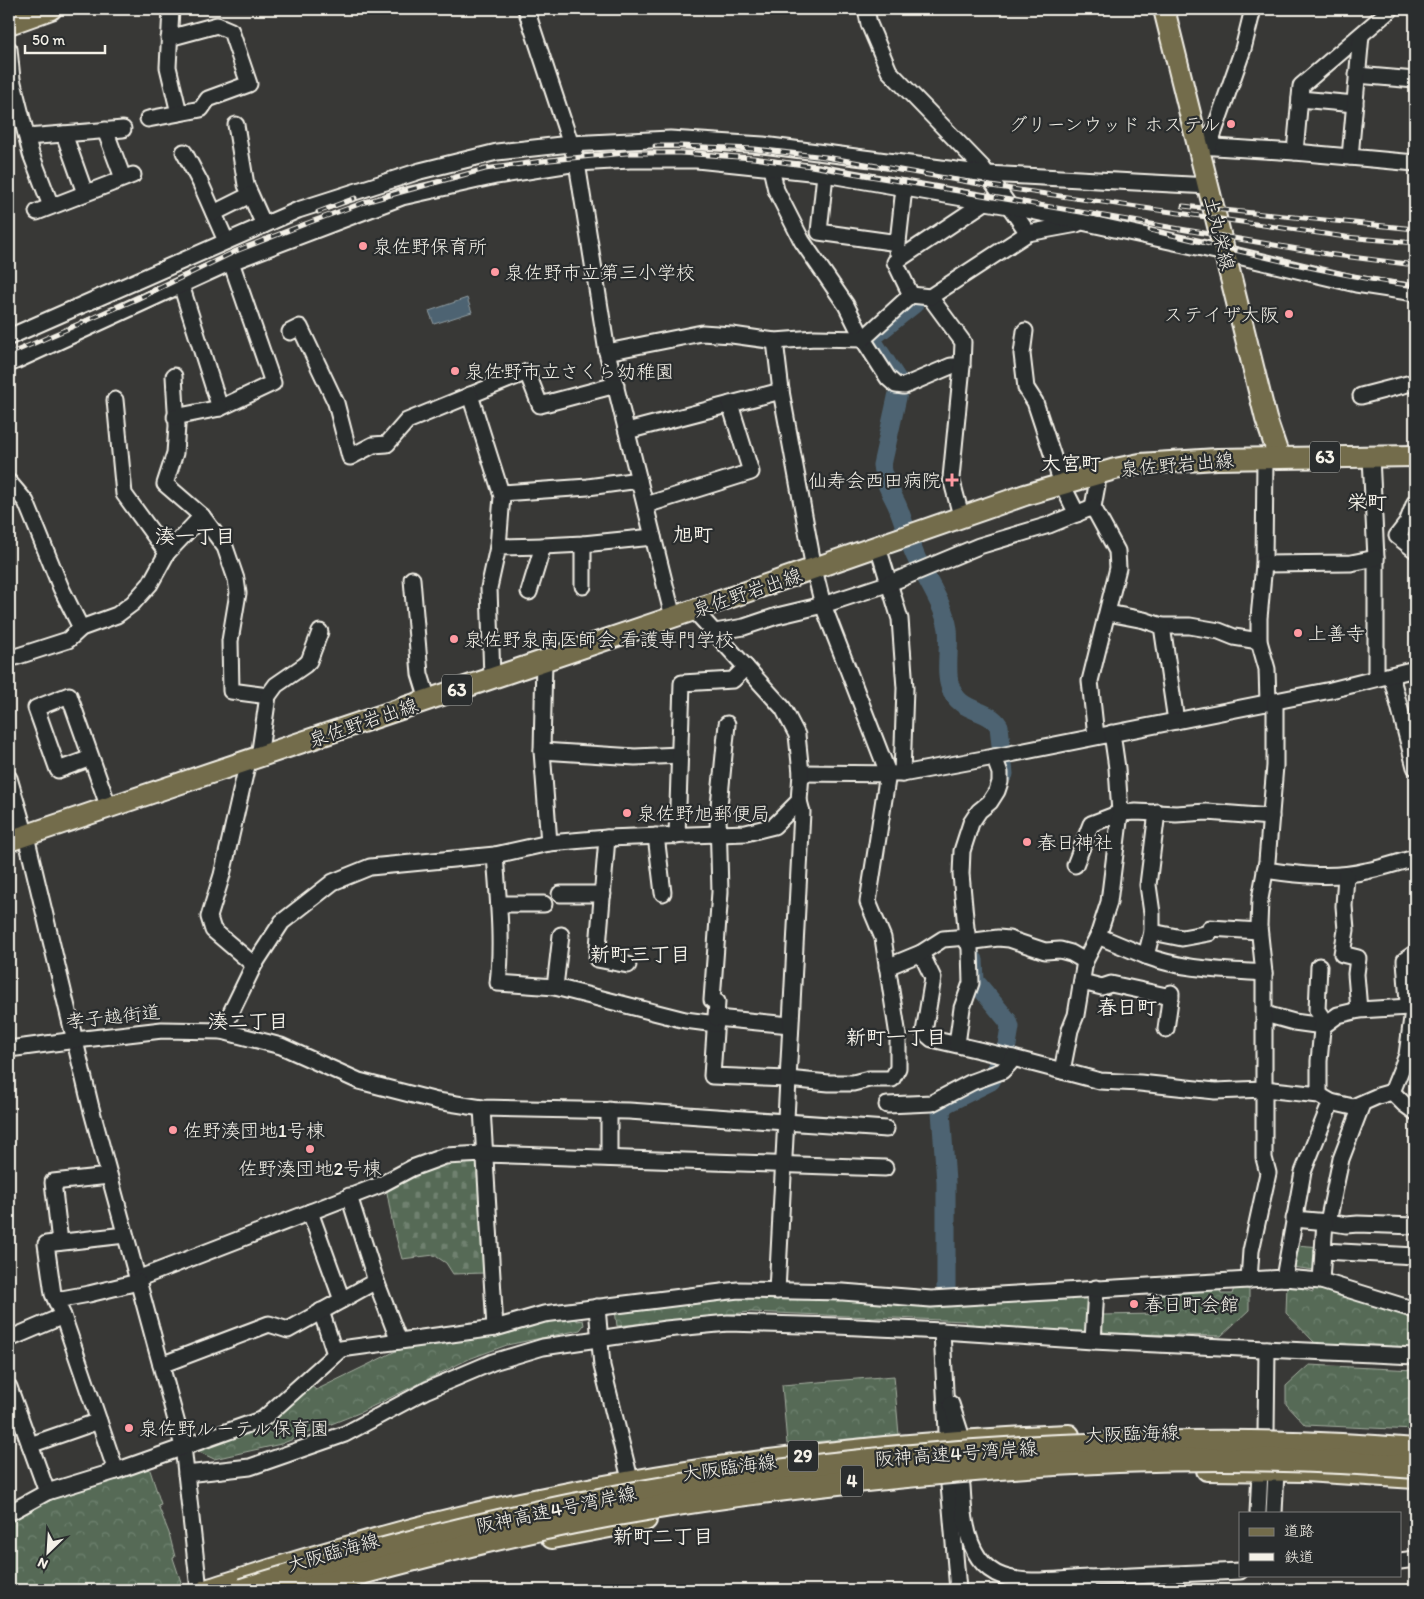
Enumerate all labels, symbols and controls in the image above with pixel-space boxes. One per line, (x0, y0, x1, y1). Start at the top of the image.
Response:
scale bar (25, 22, 105, 54)
text: 50 m (32, 31, 65, 49)
place label: グリーンウッド ホステル (1008, 113, 1221, 136)
marker: グリーンウッド ホステル (1225, 118, 1237, 130)
street label: 土丸栄線 (1199, 193, 1240, 273)
place label: 泉佐野保育所 (373, 235, 487, 258)
marker: 泉佐野保育所 (357, 240, 369, 252)
place label: 泉佐野市立第三小学校 (505, 261, 695, 284)
marker: 泉佐野市立第三小学校 (489, 266, 501, 278)
place label: ステイザ大阪 (1164, 303, 1279, 326)
marker: ステイザ大阪 (1283, 308, 1295, 320)
place label: 泉佐野市立さくら幼稚園 (465, 360, 674, 383)
marker: 泉佐野市立さくら幼稚園 (449, 365, 461, 377)
road number: 63 (1310, 442, 1340, 472)
street label: 泉佐野岩出線 (1119, 448, 1235, 481)
district label: 大宮町 (1041, 451, 1101, 475)
place label: 仙寿会西田病院 (808, 469, 941, 492)
marker: 仙寿会西田病院 (945, 473, 959, 487)
district label: 栄町 (1347, 490, 1387, 514)
district label: 旭町 (673, 522, 713, 546)
district label: 湊一丁目 (155, 524, 235, 548)
street label: 泉佐野岩出線 (690, 563, 805, 622)
place label: 上善寺 (1308, 622, 1365, 645)
marker: 上善寺 (1292, 627, 1304, 639)
place label: 泉佐野泉南医師会 看護専門学校 (464, 628, 734, 651)
marker: 泉佐野泉南医師会 看護専門学校 (448, 633, 460, 645)
road number: 63 (442, 674, 472, 706)
street label: 泉佐野岩出線 (306, 693, 421, 752)
place label: 泉佐野旭郵便局 (637, 802, 770, 825)
marker: 泉佐野旭郵便局 (621, 807, 633, 819)
place label: 春日神社 (1037, 831, 1113, 854)
marker: 春日神社 (1021, 836, 1033, 848)
district label: 新町三丁目 (590, 942, 690, 966)
district label: 春日町 (1097, 995, 1157, 1019)
street label: 孝子越街道 (65, 1000, 162, 1033)
district label: 湊二丁目 (208, 1009, 288, 1033)
district label: 新町一丁目 (846, 1025, 946, 1049)
place label: 佐野湊団地1号棟 (183, 1119, 325, 1142)
marker: 佐野湊団地1号棟 (167, 1124, 179, 1136)
marker: 佐野湊団地2号棟 (304, 1143, 316, 1155)
place label: 佐野湊団地2号棟 (239, 1157, 382, 1180)
place label: 春日町会館 (1144, 1293, 1239, 1316)
marker: 春日町会館 (1128, 1298, 1140, 1310)
place label: 泉佐野ルーテル保育園 (139, 1417, 329, 1440)
street label: 大阪臨海線 (1084, 1420, 1180, 1447)
marker: 泉佐野ルーテル保育園 (123, 1422, 135, 1434)
street label: 阪神高速4号湾岸線 (874, 1436, 1038, 1471)
road number: 29 (788, 1440, 818, 1472)
street label: 大阪臨海線 (680, 1449, 778, 1485)
road number: 4 (841, 1465, 863, 1496)
street label: 阪神高速4号湾岸線 (474, 1481, 638, 1538)
legend (1239, 1512, 1402, 1576)
text: 道路 (1284, 1522, 1314, 1540)
district label: 新町二丁目 (613, 1524, 713, 1548)
north arrow (22, 1526, 72, 1576)
street label: 大阪臨海線 (284, 1528, 382, 1577)
text: 鉄道 (1284, 1548, 1314, 1566)
text: N (35, 1554, 51, 1573)

